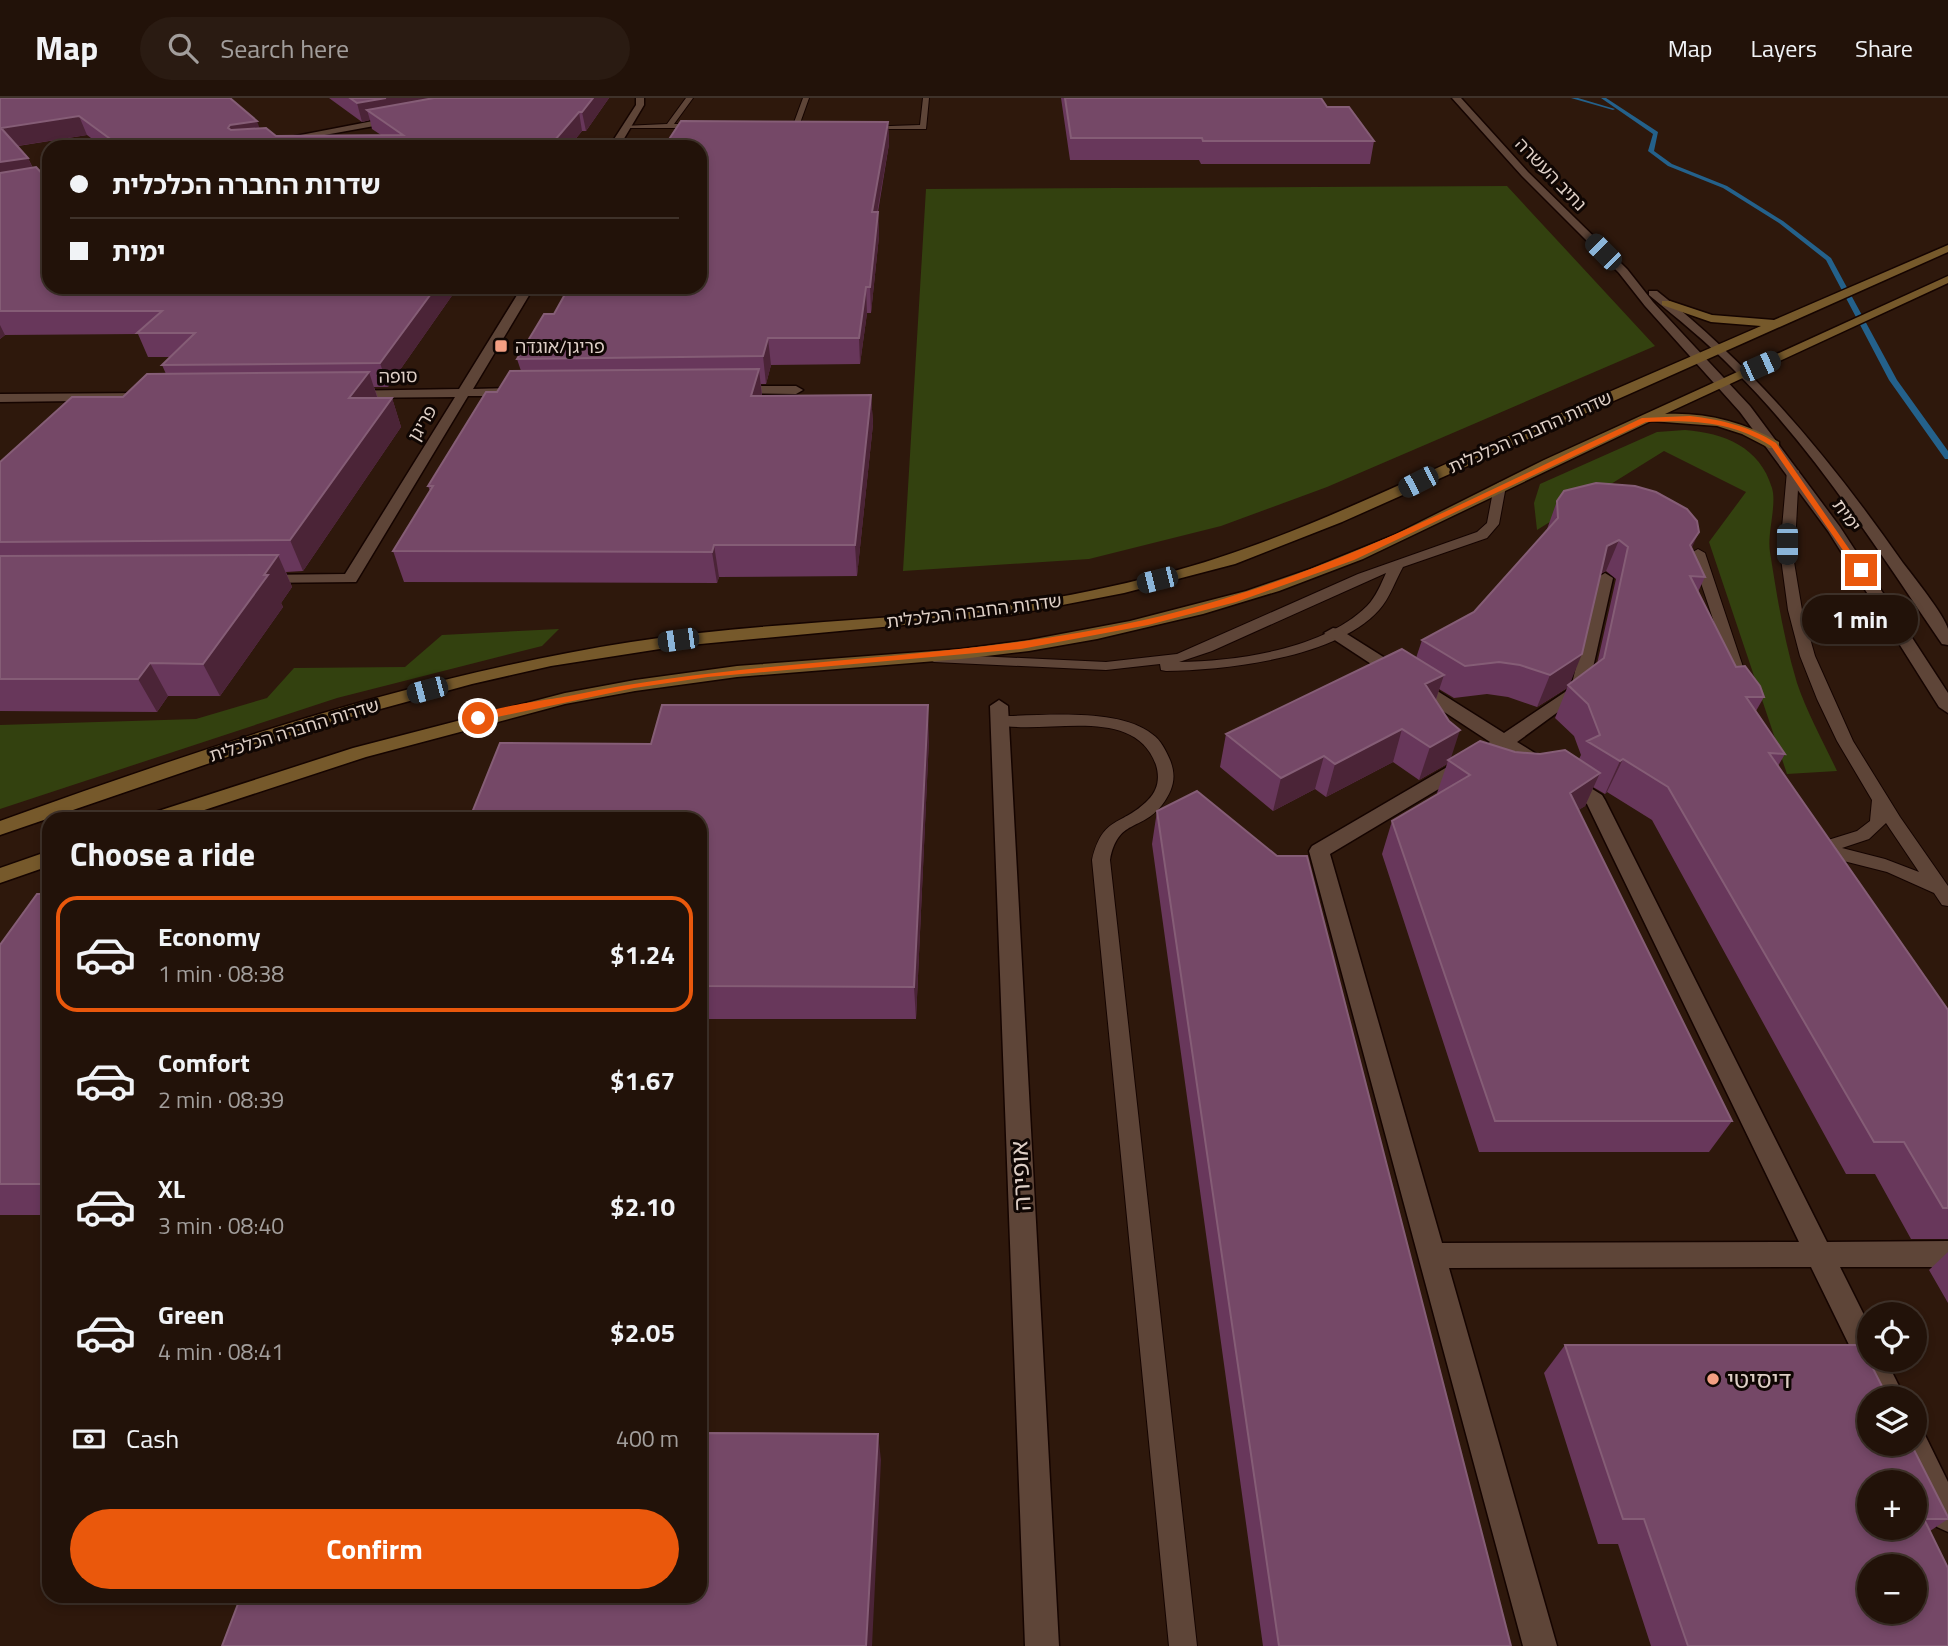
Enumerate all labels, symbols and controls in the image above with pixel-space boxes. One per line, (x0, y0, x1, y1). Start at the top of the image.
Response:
search box (140, 17, 630, 80)
text: Map (35, 23, 98, 73)
icon: search (164, 29, 202, 67)
text: Search here (220, 29, 349, 68)
text: Map (1668, 30, 1713, 66)
text: Layers (1751, 30, 1817, 66)
text: Share (1855, 30, 1913, 66)
street label: נתיב העשרה (1509, 131, 1593, 217)
text: שדרות החברה הכלכלית (112, 165, 381, 204)
car (1581, 230, 1626, 274)
text: ימית (112, 232, 165, 271)
place label: פריגן/אוגדה (515, 333, 605, 360)
marker: פריגן/אוגדה (493, 338, 509, 354)
car (1737, 348, 1784, 384)
street label: סופה (378, 362, 418, 390)
street label: שדרות החברה הכלכלית (1444, 384, 1616, 480)
street label: פריגן (401, 400, 443, 446)
car (1395, 463, 1442, 501)
street label: ימית (1826, 493, 1868, 537)
car (1777, 523, 1798, 565)
route end (1845, 554, 1877, 586)
car (1135, 565, 1180, 595)
street label: שדרות החברה הכלכלית (885, 587, 1063, 635)
callout: 1 min (1803, 594, 1919, 644)
text: 1 min (1832, 602, 1888, 637)
car (656, 627, 701, 653)
car (404, 674, 451, 706)
street label: שדרות החברה הכלכלית (206, 691, 382, 769)
route start (462, 702, 494, 734)
text: Choose a ride (70, 830, 255, 878)
text: Economy (158, 917, 260, 956)
icon: car (74, 923, 137, 986)
text: $1.24 (610, 935, 675, 974)
text: 1 min · 08:38 (158, 956, 284, 991)
text: Comfort (158, 1043, 250, 1082)
icon: car (74, 1049, 137, 1112)
text: $1.67 (610, 1061, 675, 1100)
text: 2 min · 08:39 (158, 1082, 284, 1117)
street label: אופירה (1000, 1140, 1040, 1212)
text: XL (158, 1169, 185, 1208)
icon: car (74, 1175, 137, 1238)
text: $2.10 (610, 1187, 675, 1226)
text: 3 min · 08:40 (158, 1208, 284, 1243)
text: Green (158, 1295, 224, 1334)
icon: car (74, 1301, 137, 1364)
map controls (1857, 1302, 1927, 1624)
button: locate (1857, 1302, 1927, 1372)
text: $2.05 (610, 1313, 675, 1352)
text: 4 min · 08:41 (158, 1334, 284, 1369)
place label: דיסיטי (1727, 1361, 1792, 1397)
marker: דיסיטי (1705, 1371, 1721, 1387)
button: layers (1857, 1386, 1927, 1456)
text: Cash (126, 1419, 179, 1458)
icon: cash (70, 1420, 108, 1458)
text: 400 m (616, 1421, 679, 1456)
button: + (1857, 1470, 1927, 1540)
button: Confirm (70, 1509, 679, 1589)
button: − (1857, 1554, 1927, 1624)

